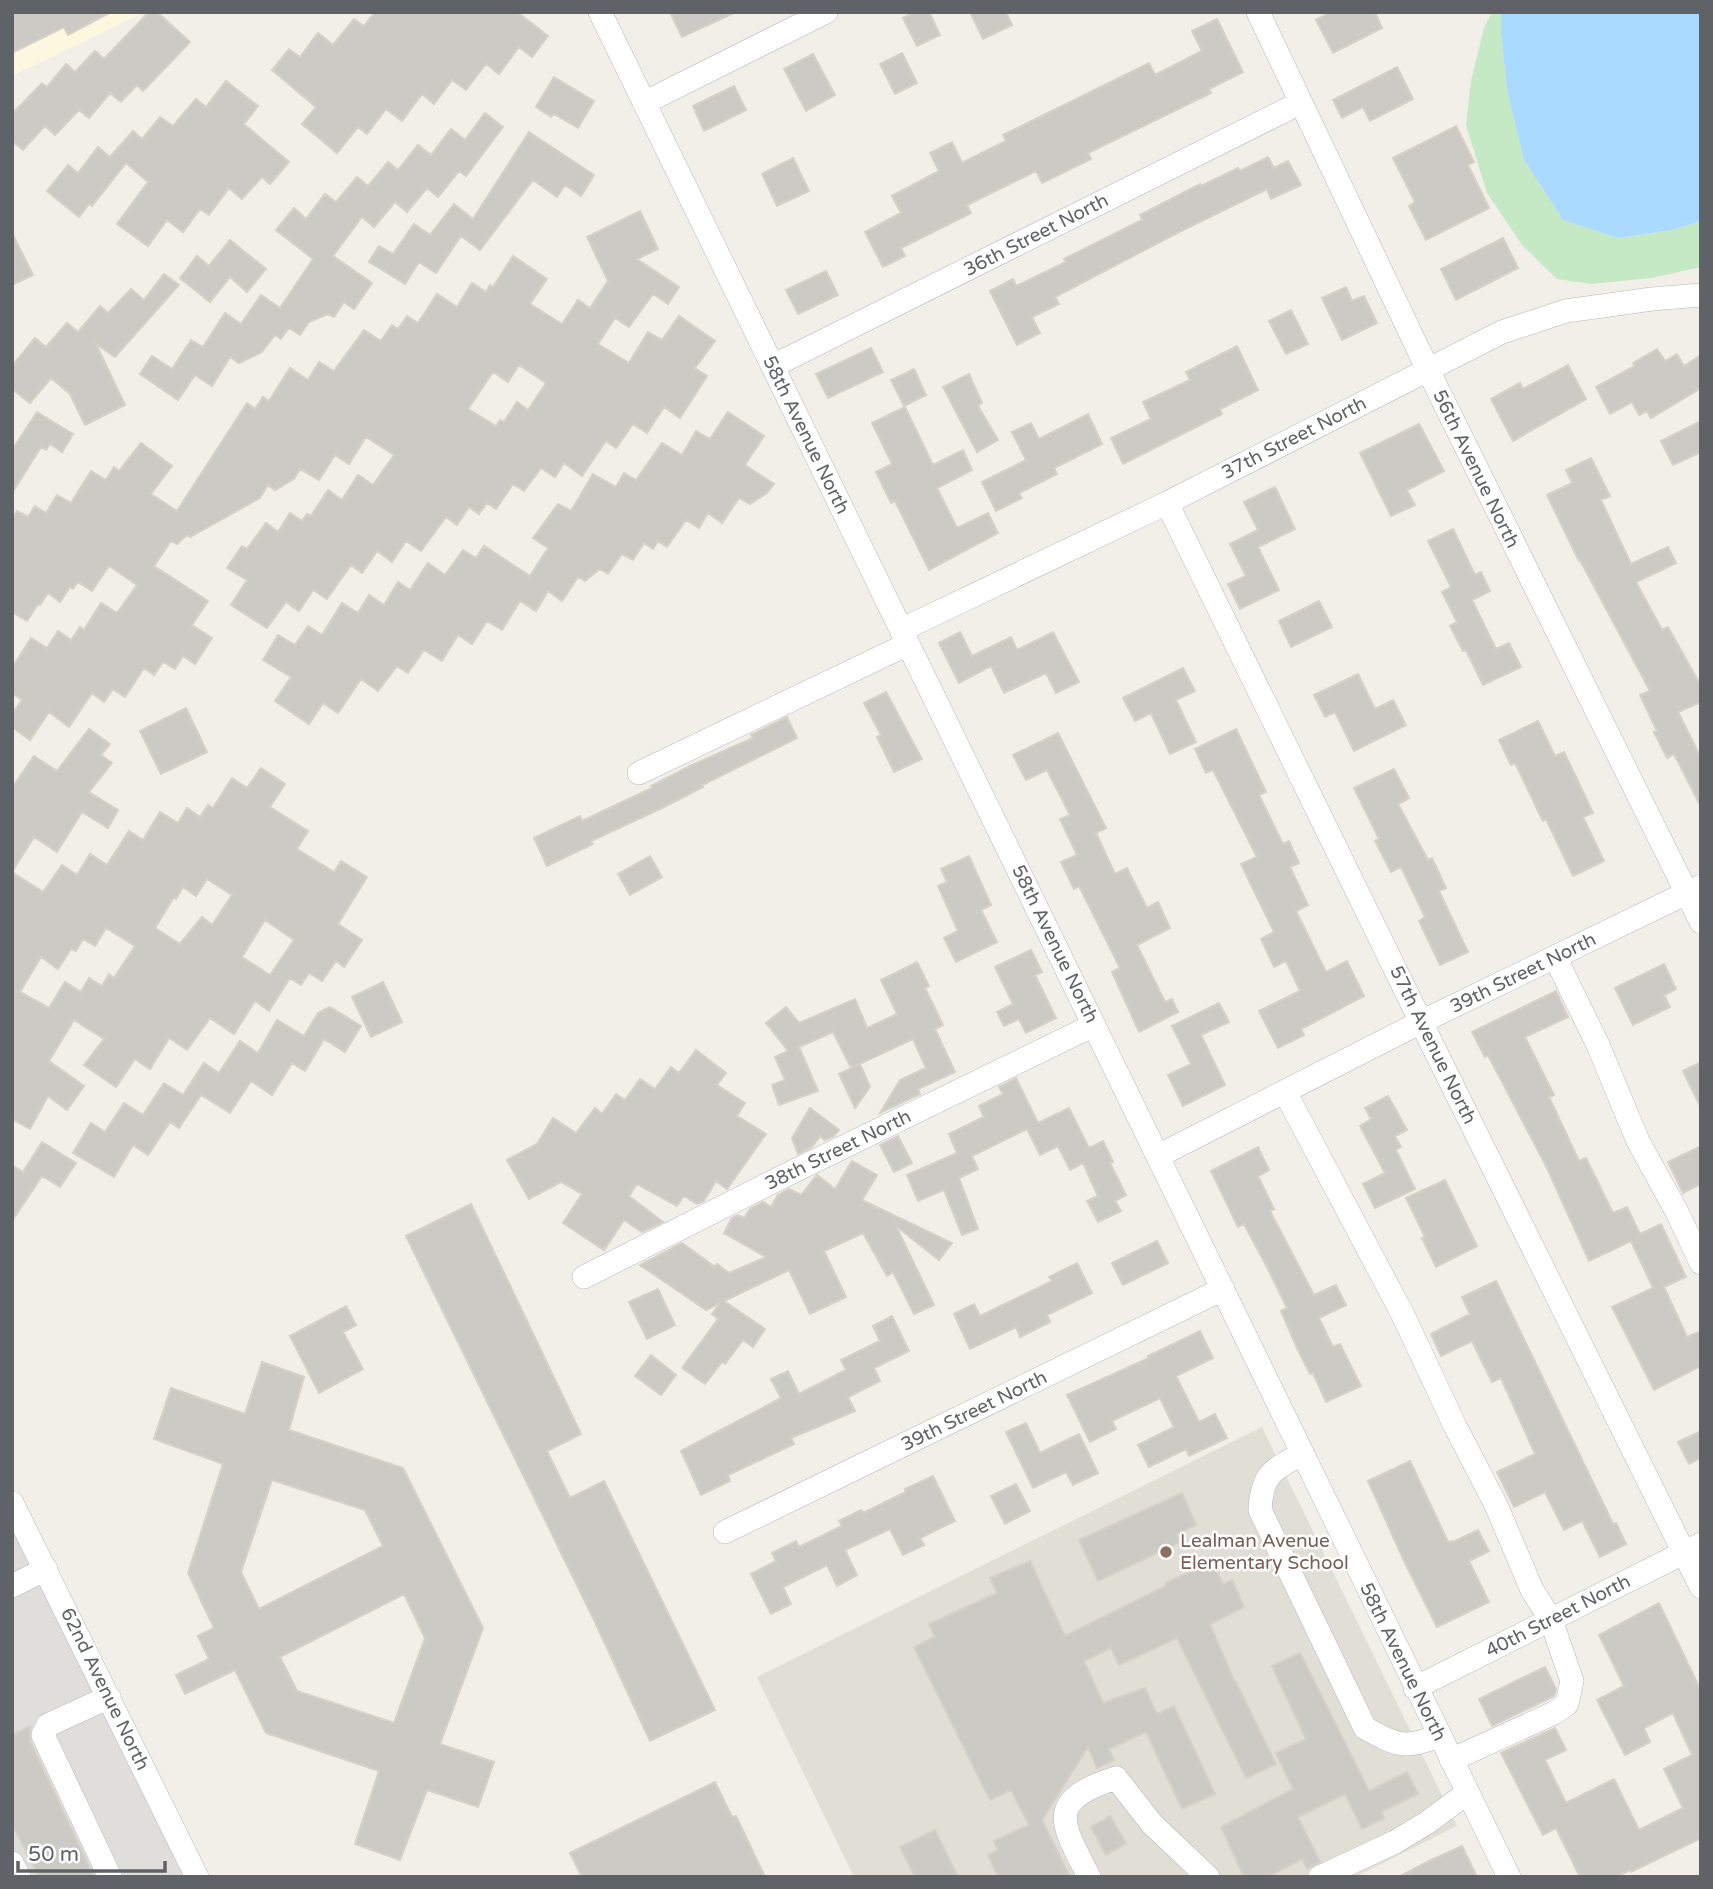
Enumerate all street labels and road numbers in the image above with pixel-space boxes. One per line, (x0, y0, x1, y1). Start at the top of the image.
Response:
street label: 36th Street North (960, 189, 1112, 281)
street label: 58th Avenue North (758, 352, 854, 518)
street label: 56th Avenue North (1428, 386, 1524, 552)
street label: 37th Street North (1218, 392, 1370, 484)
street label: 58th Avenue North (1007, 861, 1103, 1027)
street label: 39th Street North (1446, 928, 1600, 1018)
street label: 57th Avenue North (1385, 962, 1481, 1128)
street label: 38th Street North (761, 1105, 915, 1195)
street label: 39th Street North (897, 1366, 1051, 1456)
street label: 40th Street North (1482, 1570, 1634, 1662)
street label: 58th Avenue North (1355, 1579, 1451, 1745)
street label: 62nd Avenue North (56, 1604, 154, 1774)

